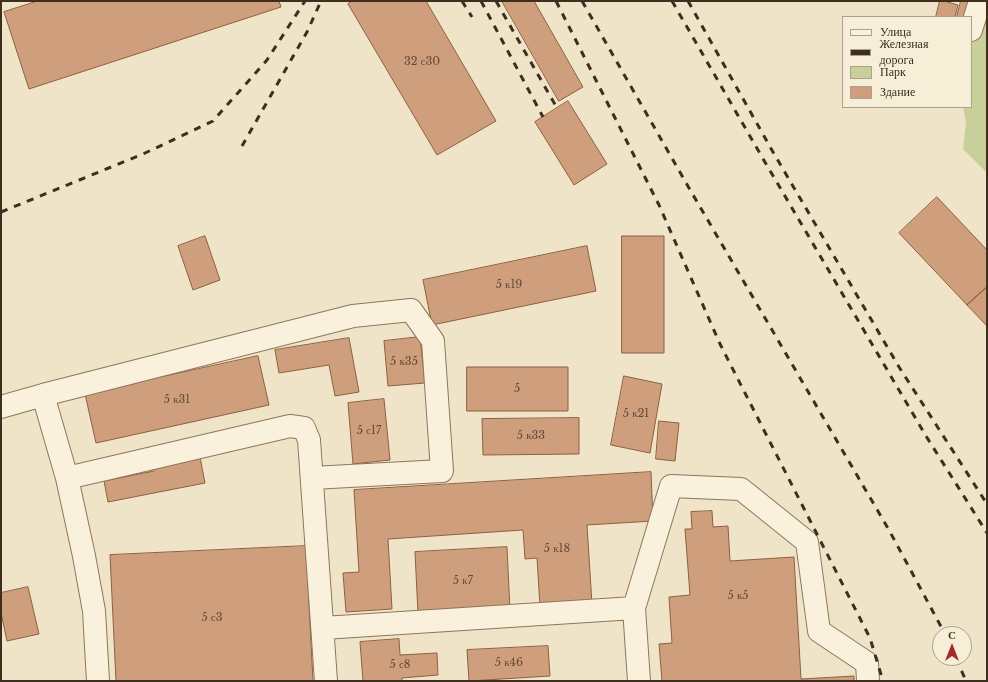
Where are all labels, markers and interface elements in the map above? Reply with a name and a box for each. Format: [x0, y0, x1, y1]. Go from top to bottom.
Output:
legend [842, 16, 972, 108]
text: Улица [880, 24, 911, 39]
text: Железная дорога [879, 36, 928, 67]
house number: 32 с30 [404, 55, 440, 69]
text: Парк [880, 64, 906, 79]
text: Здание [880, 84, 915, 99]
house number: 5 к19 [496, 278, 522, 292]
house number: 5 к35 [390, 355, 418, 369]
house number: 5 [514, 382, 520, 396]
house number: 5 к31 [164, 393, 190, 407]
house number: 5 к21 [623, 407, 649, 421]
house number: 5 с17 [357, 424, 381, 438]
house number: 5 к33 [517, 429, 545, 443]
house number: 5 к18 [544, 542, 570, 556]
house number: 5 к7 [453, 574, 473, 588]
house number: 5 к5 [728, 589, 748, 603]
house number: 5 с3 [201, 611, 223, 625]
north arrow [932, 626, 972, 666]
text: С [948, 628, 956, 642]
house number: 5 к46 [495, 656, 523, 670]
house number: 5 с8 [390, 658, 410, 672]

